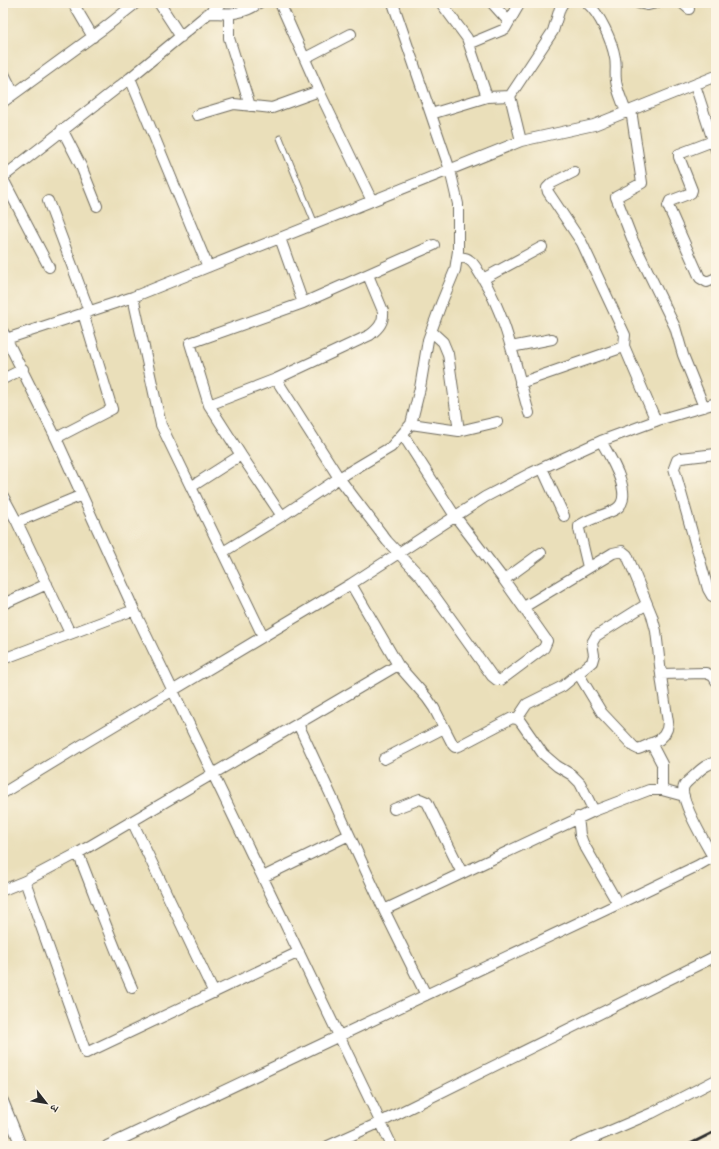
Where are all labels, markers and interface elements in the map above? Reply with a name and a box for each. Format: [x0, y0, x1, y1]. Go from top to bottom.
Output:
north arrow [26, 1083, 66, 1123]
text: उ [46, 1101, 63, 1116]

